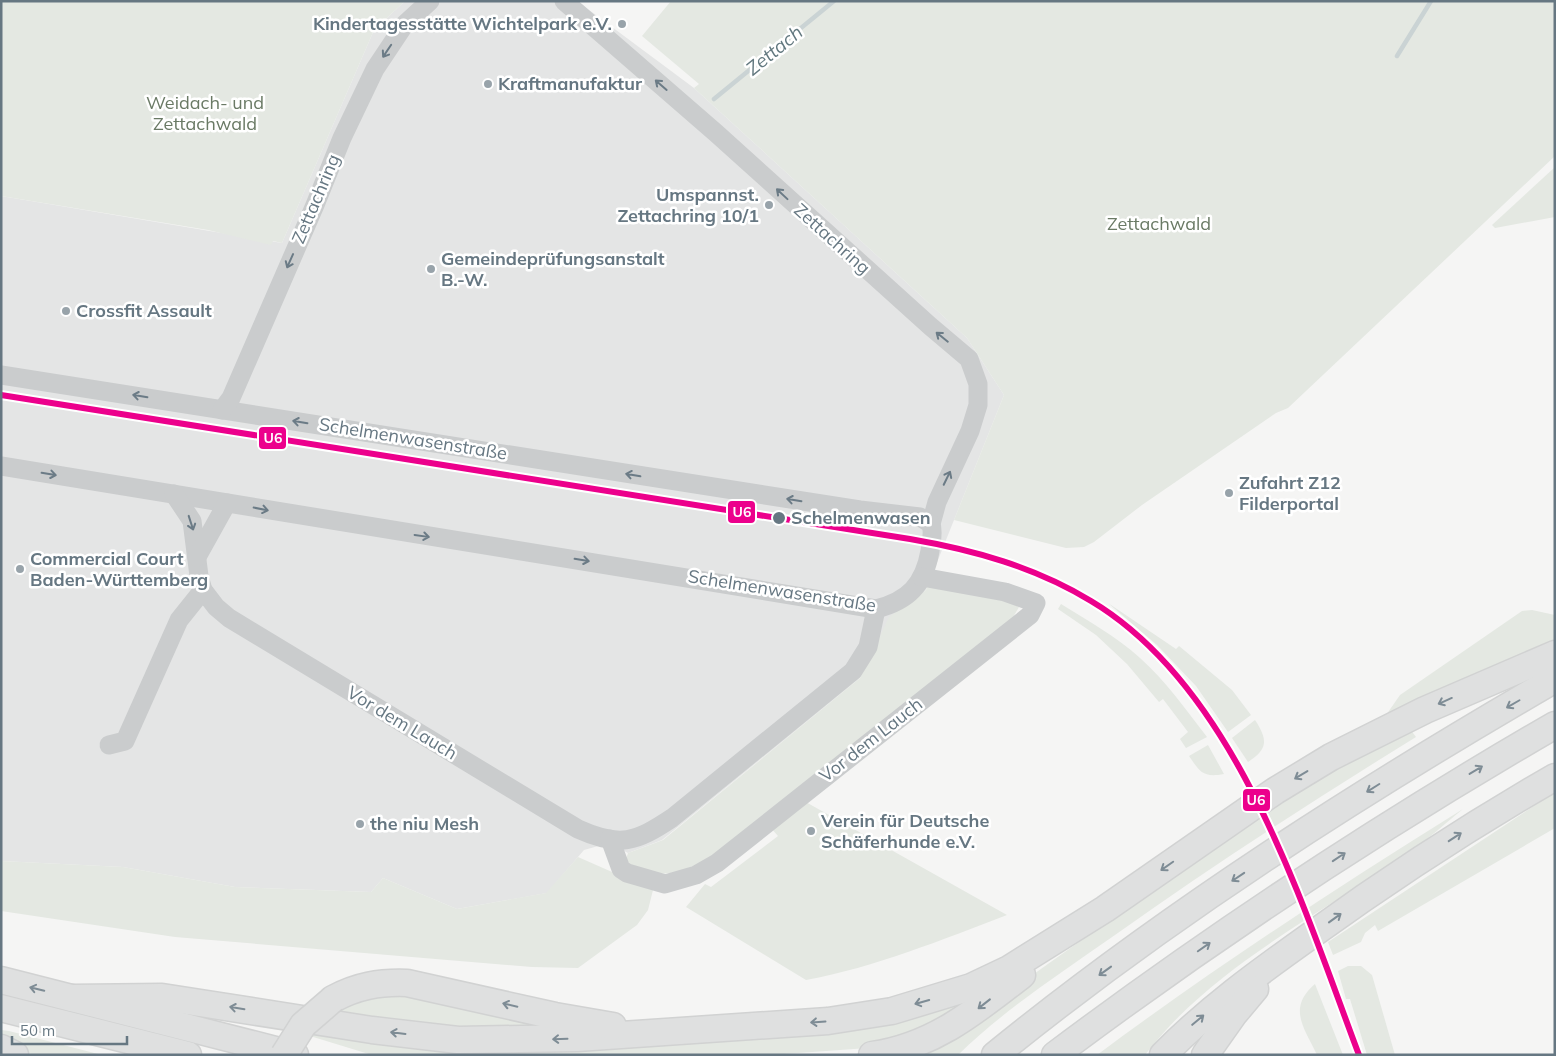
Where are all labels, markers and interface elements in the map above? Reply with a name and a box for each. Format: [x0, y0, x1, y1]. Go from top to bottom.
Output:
place label: Kindertagesstätte Wichtelpark e.V. [313, 12, 612, 35]
marker: Kindertagesstätte Wichtelpark e.V. [616, 18, 628, 30]
water label: Zettach [741, 20, 807, 80]
one-way arrow [382, 43, 392, 57]
place label: Kraftmanufaktur [498, 72, 643, 95]
marker: Kraftmanufaktur [482, 78, 494, 90]
one-way arrow [654, 80, 667, 91]
park label: Weidach- und Zettachwald [146, 91, 264, 135]
street label: Zettachring [286, 151, 345, 247]
place label: Umspannst. Zettachring 10/1 [617, 183, 759, 227]
one-way arrow [775, 188, 788, 200]
street label: Zettachring [789, 198, 875, 279]
marker: Umspannst. Zettachring 10/1 [763, 199, 775, 211]
park label: Zettachwald [1107, 212, 1211, 235]
place label: Gemeindeprüfungsanstalt B.-W. [441, 247, 665, 291]
one-way arrow [284, 253, 294, 268]
marker: Gemeindeprüfungsanstalt B.-W. [425, 263, 437, 275]
place label: Crossfit Assault [76, 299, 212, 322]
marker: Crossfit Assault [60, 305, 72, 317]
one-way arrow [936, 331, 949, 342]
one-way arrow [132, 391, 148, 401]
street label: Schelmenwasenstraße [317, 412, 509, 465]
one-way arrow [292, 417, 308, 427]
line badge: U6 [258, 426, 287, 450]
text: U6 [264, 429, 282, 447]
one-way arrow [41, 469, 57, 479]
one-way arrow [626, 470, 642, 479]
one-way arrow [942, 471, 952, 486]
place label: Zufahrt Z12 Filderportal [1239, 471, 1341, 515]
marker: Zufahrt Z12 Filderportal [1223, 487, 1235, 499]
one-way arrow [786, 495, 802, 505]
line badge: U6 [727, 500, 756, 524]
text: U6 [733, 503, 751, 521]
one-way arrow [253, 505, 269, 514]
place label: Schelmenwasen [791, 506, 931, 529]
marker: Schelmenwasen [771, 510, 787, 526]
one-way arrow [187, 515, 197, 531]
one-way arrow [413, 531, 429, 541]
place label: Commercial Court Baden-Württemberg [30, 547, 208, 591]
one-way arrow [574, 555, 590, 565]
marker: Commercial Court Baden-Württemberg [14, 563, 26, 575]
street label: Schelmenwasenstraße [686, 564, 878, 617]
street label: Vor dem Lauch [343, 681, 462, 765]
street label: Vor dem Lauch [815, 692, 927, 787]
one-way arrow [1438, 696, 1453, 706]
one-way arrow [1506, 699, 1520, 709]
one-way arrow [1469, 765, 1483, 775]
one-way arrow [1295, 771, 1309, 781]
one-way arrow [1367, 783, 1381, 793]
line badge: U6 [1242, 788, 1271, 812]
text: U6 [1247, 791, 1265, 809]
place label: Verein für Deutsche Schäferhunde e.V. [820, 809, 989, 853]
place label: the niu Mesh [370, 812, 479, 835]
marker: the niu Mesh [354, 818, 366, 830]
marker: Verein für Deutsche Schäferhunde e.V. [805, 825, 817, 837]
one-way arrow [1448, 832, 1462, 842]
one-way arrow [1331, 852, 1345, 862]
one-way arrow [1160, 861, 1174, 871]
one-way arrow [1231, 872, 1245, 882]
one-way arrow [1328, 913, 1342, 923]
one-way arrow [1197, 942, 1211, 952]
one-way arrow [1098, 966, 1112, 976]
one-way arrow [29, 984, 45, 993]
one-way arrow [914, 998, 930, 1008]
one-way arrow [978, 999, 991, 1010]
one-way arrow [503, 1000, 519, 1009]
one-way arrow [229, 1003, 245, 1013]
scale bar [12, 1014, 128, 1046]
one-way arrow [1191, 1015, 1204, 1026]
one-way arrow [810, 1017, 826, 1026]
text: 50 m [20, 1021, 55, 1040]
one-way arrow [390, 1028, 406, 1038]
one-way arrow [552, 1034, 568, 1043]

